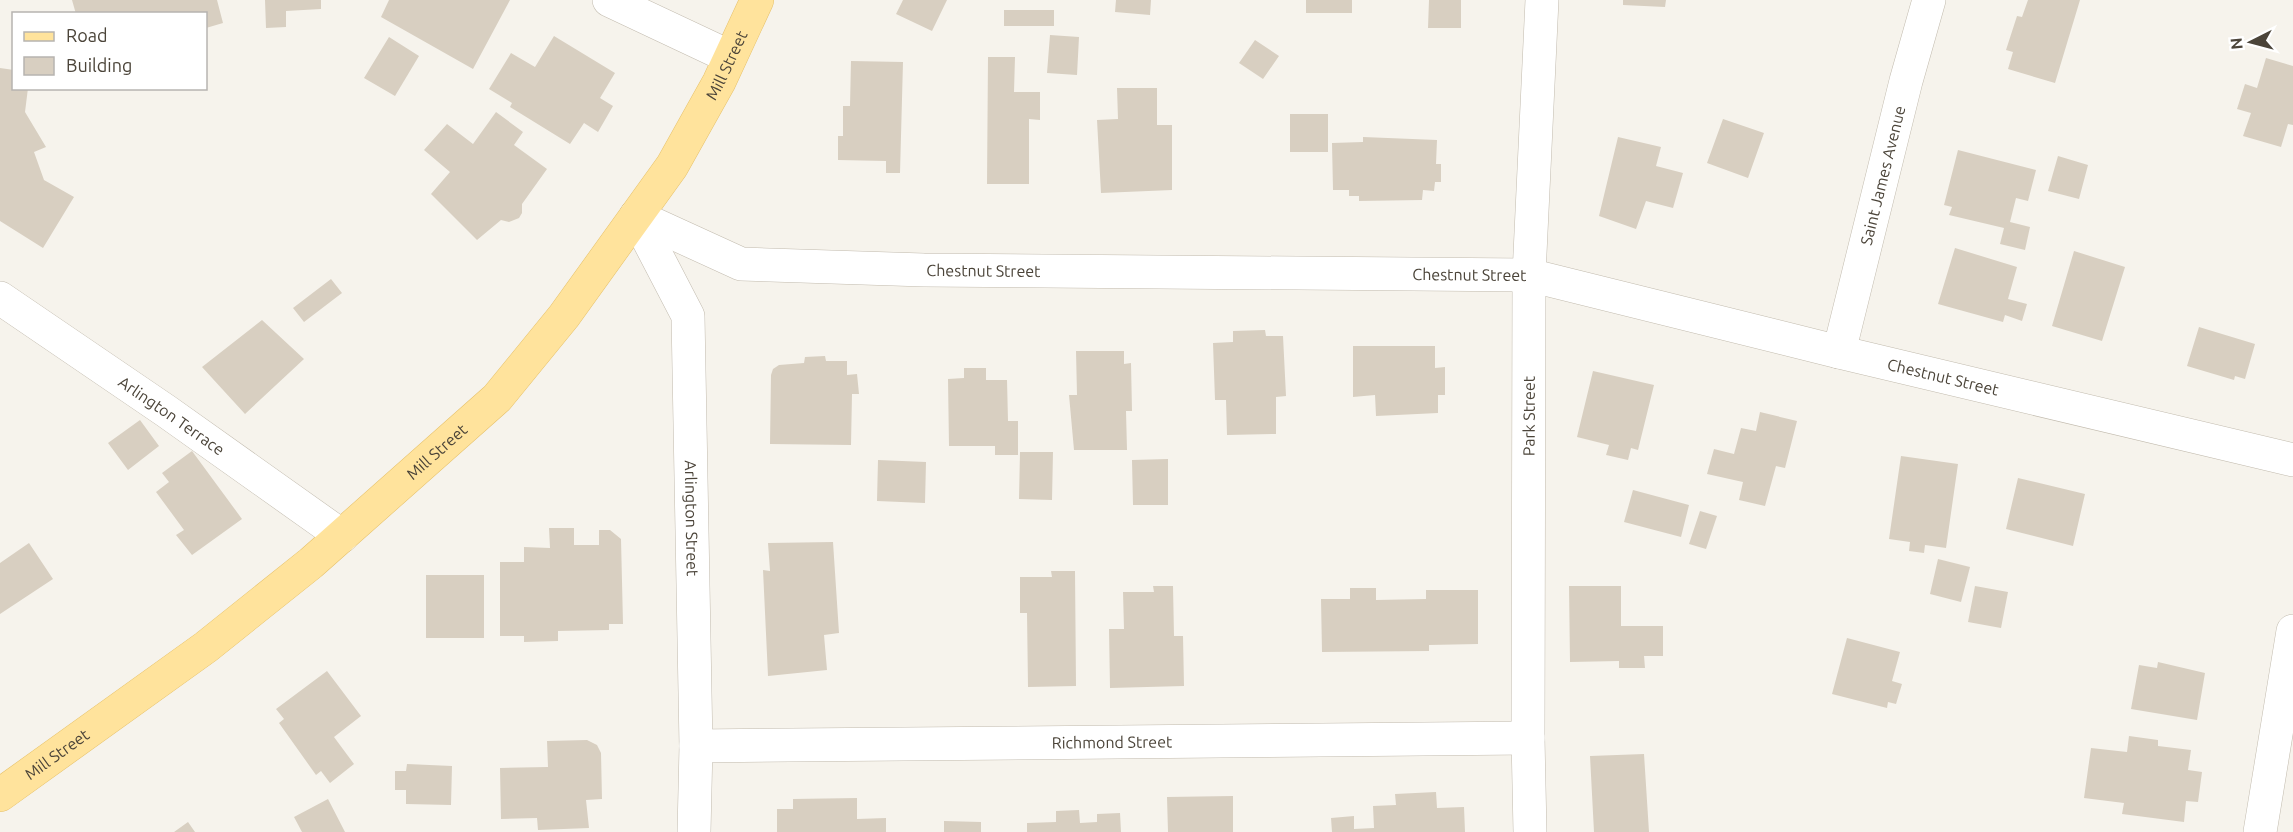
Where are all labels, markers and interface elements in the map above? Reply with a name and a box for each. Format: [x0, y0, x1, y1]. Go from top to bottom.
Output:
legend [12, 12, 207, 90]
north arrow [2221, 12, 2281, 72]
text: Road [66, 25, 108, 45]
street label: Mill Street [702, 27, 751, 103]
text: N [2227, 37, 2246, 50]
text: Building [66, 55, 132, 75]
street label: Saint James Avenue [1857, 104, 1909, 247]
street label: Chestnut Street [926, 261, 1041, 280]
street label: Chestnut Street [1412, 265, 1527, 284]
street label: Chestnut Street [1886, 355, 2001, 399]
street label: Arlington Terrace [115, 372, 228, 459]
street label: Park Street [1520, 375, 1538, 456]
street label: Mill Street [403, 420, 471, 483]
street label: Arlington Street [682, 460, 702, 577]
street label: Mill Street [21, 725, 93, 783]
street label: Richmond Street [1052, 732, 1173, 752]

